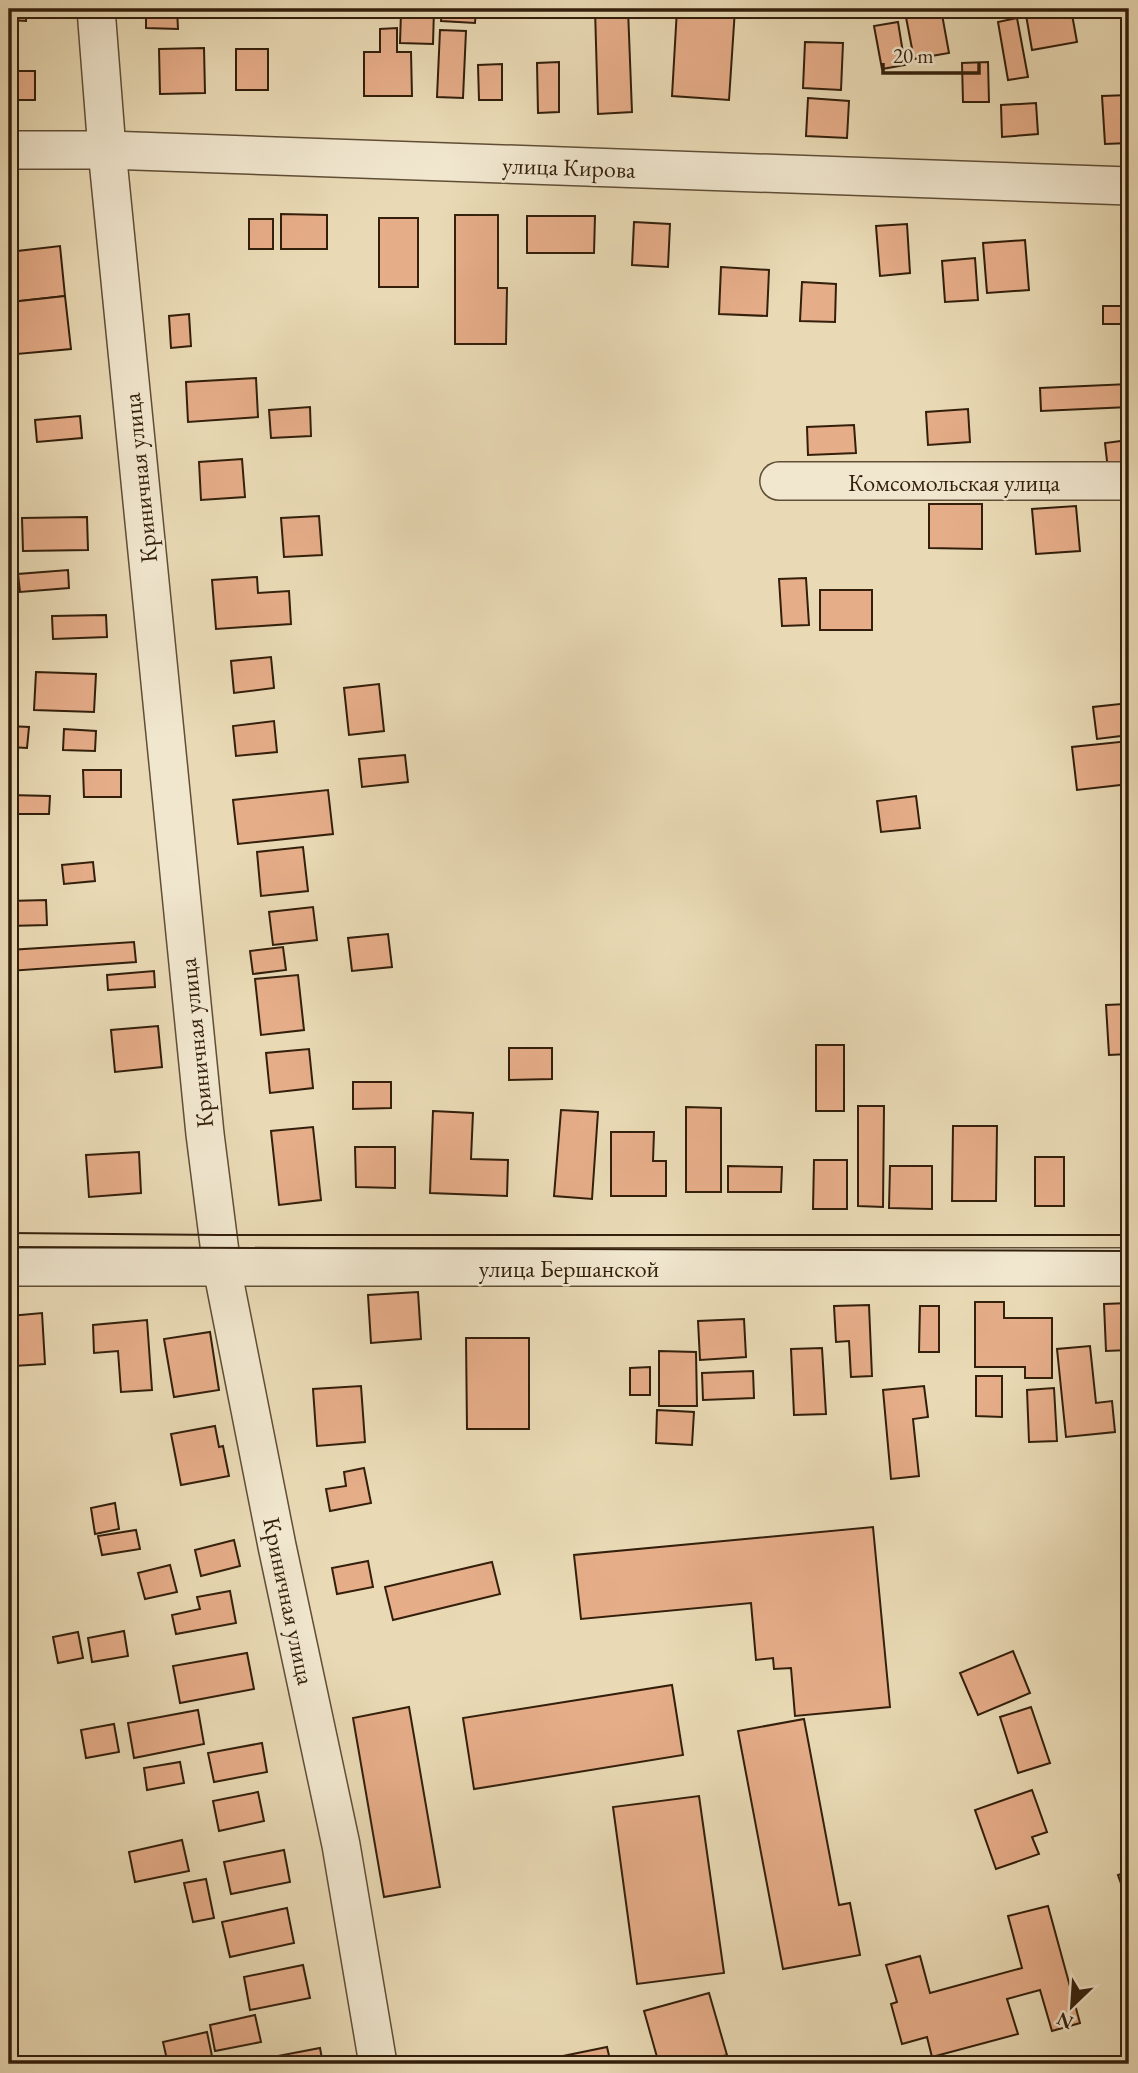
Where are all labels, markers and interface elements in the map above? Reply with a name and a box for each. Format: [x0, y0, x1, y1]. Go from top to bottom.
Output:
scale bar [883, 32, 979, 76]
text: 20 m [893, 42, 934, 69]
street label: улица Кирова [502, 149, 637, 185]
street label: Криничная улица [116, 391, 164, 564]
street label: Комсомольская улица [848, 467, 1060, 498]
street label: Криничная улица [172, 956, 220, 1129]
street label: улица Бершанской [479, 1253, 660, 1284]
street label: Криничная улица [256, 1514, 322, 1688]
north arrow [1036, 1972, 1106, 2042]
text: N [1052, 2006, 1077, 2036]

